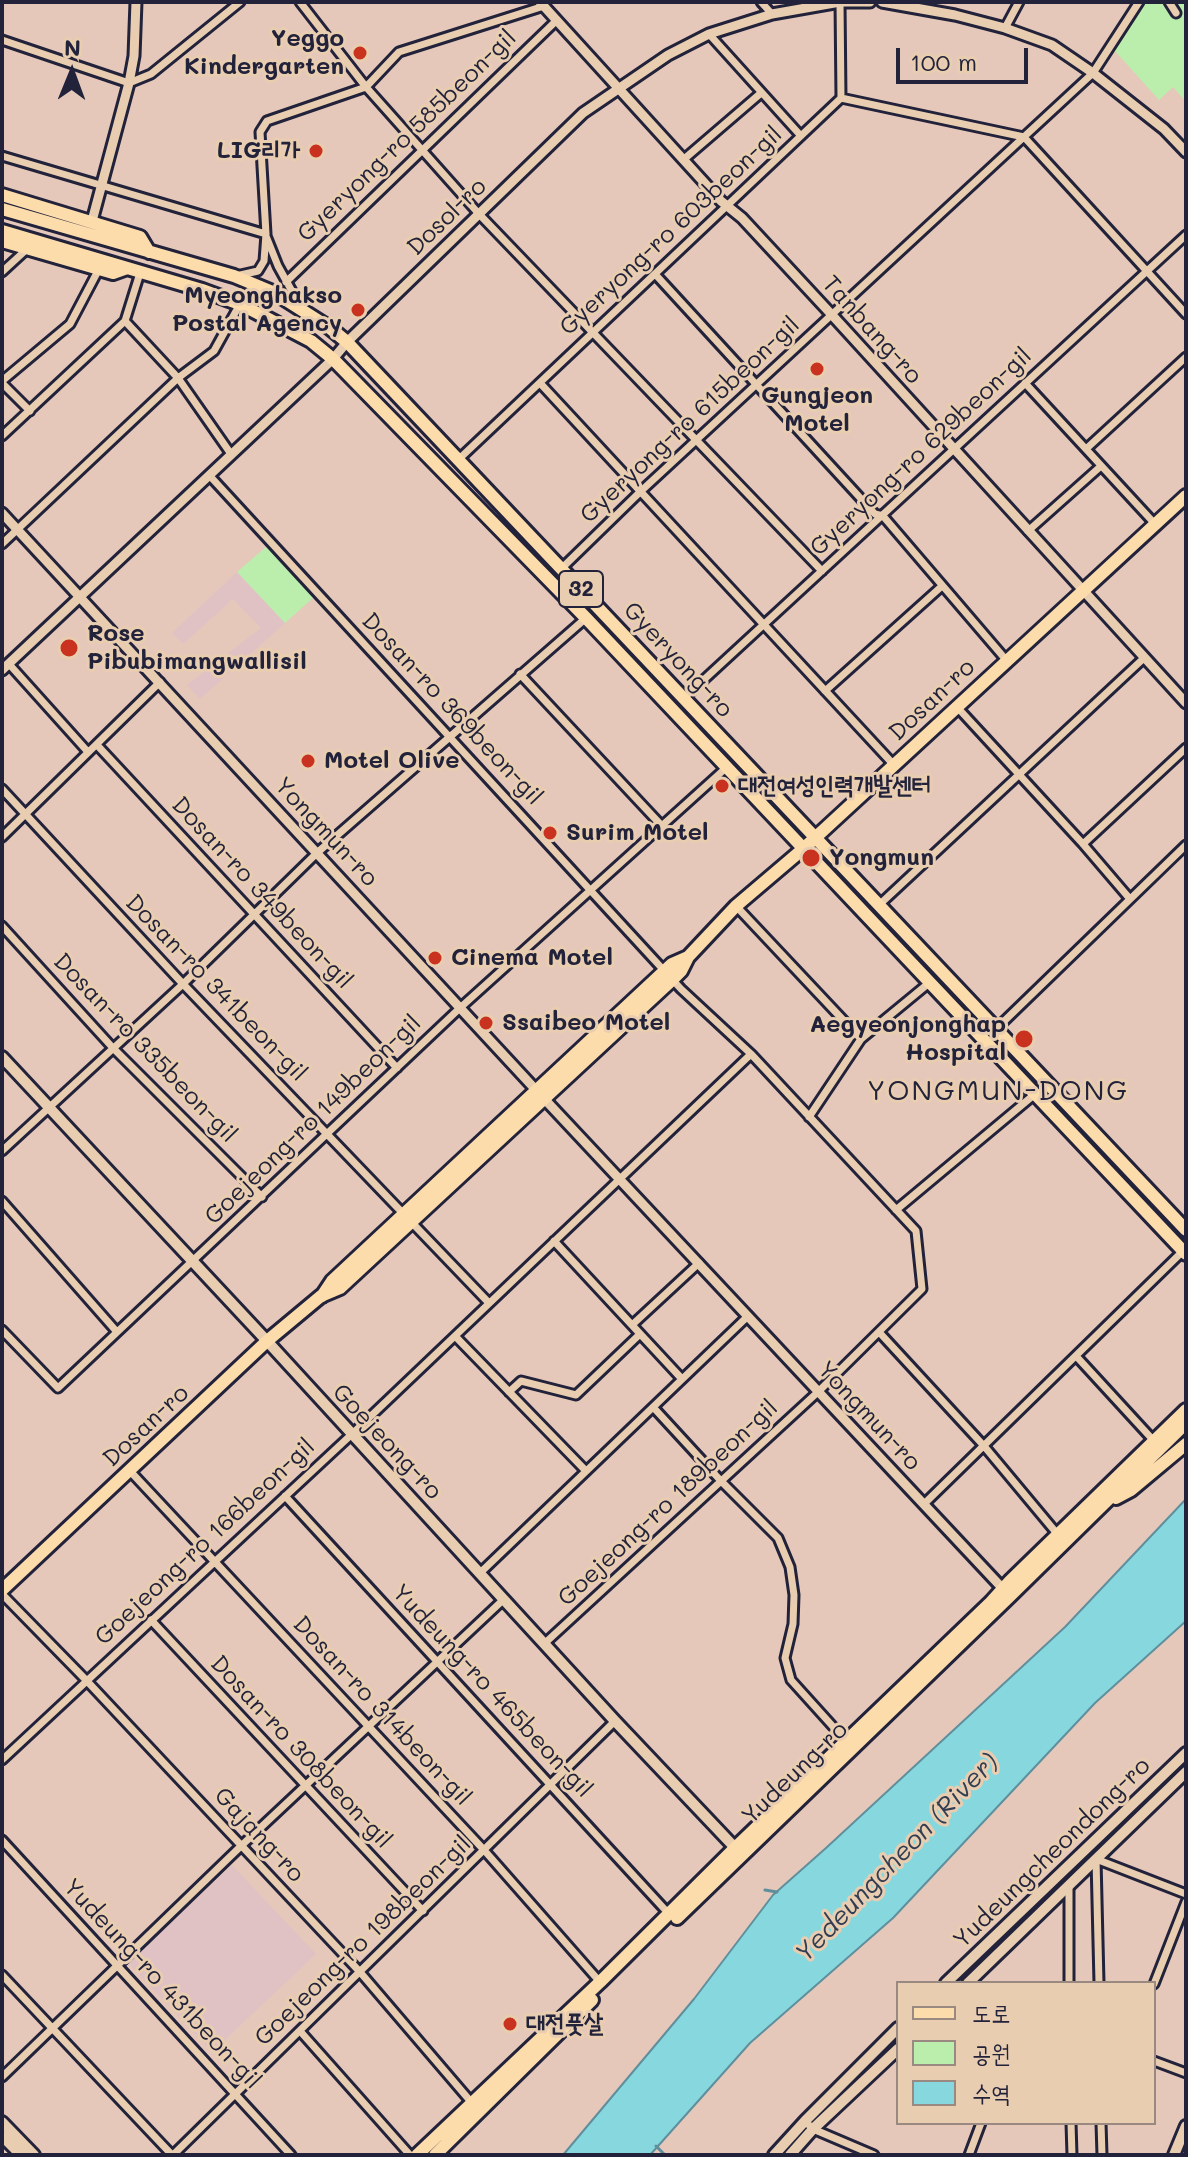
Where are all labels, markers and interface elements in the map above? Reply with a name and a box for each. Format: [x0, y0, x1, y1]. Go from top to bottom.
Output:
street label: Gyeryong-ro 585beon-gil [292, 24, 522, 248]
place label: Yeggo Kindergarten [184, 25, 344, 81]
north arrow [32, 32, 112, 112]
scale bar [900, 32, 1032, 82]
text: N [64, 33, 81, 62]
marker: Yeggo Kindergarten [351, 44, 369, 62]
text: 100 m [910, 46, 977, 77]
street label: Gyeryong-ro 603beon-gil [554, 120, 788, 342]
place label: LIG리가 [217, 137, 300, 165]
marker: LIG리가 [307, 142, 325, 160]
street label: Dosol-ro [401, 172, 493, 262]
street label: Tanbang-ro [816, 270, 928, 390]
place label: Myeonghakso Postal Agency [172, 282, 342, 338]
marker: Myeonghakso Postal Agency [349, 301, 367, 319]
street label: Gyeryong-ro 615beon-gil [574, 311, 806, 529]
street label: Gyeryong-ro 629beon-gil [804, 342, 1038, 562]
marker: Gungjeon Motel [808, 360, 826, 378]
place label: Gungjeon Motel [761, 382, 873, 438]
road number: 32 [559, 571, 603, 607]
street label: Gyeryong-ro [617, 596, 739, 724]
street label: Dosan-ro 369beon-gil [355, 607, 549, 811]
place label: Rose Pibubimangwallisil [87, 620, 307, 676]
marker: Rose Pibubimangwallisil [58, 637, 80, 659]
street label: Dosan-ro [883, 653, 981, 747]
place label: Motel Olive [324, 747, 459, 775]
marker: Motel Olive [299, 752, 317, 770]
street label: Yongmun-ro [268, 771, 384, 893]
place label: 대전여성인력개발센터 [738, 772, 931, 800]
marker: 대전여성인력개발센터 [713, 777, 731, 795]
street label: Dosan-ro 349beon-gil [165, 791, 359, 995]
place label: Surim Motel [566, 819, 709, 847]
marker: Surim Motel [541, 824, 559, 842]
place label: Yongmun [829, 844, 934, 872]
marker: Yongmun [800, 847, 822, 869]
street label: Dosan-ro 341beon-gil [119, 889, 313, 1087]
place label: Cinema Motel [451, 944, 613, 972]
street label: Dosan-ro 335beon-gil [47, 947, 243, 1149]
marker: Cinema Motel [426, 949, 444, 967]
street label: Goejeong-ro 149beon-gil [199, 1009, 427, 1231]
place label: Ssaibeo Motel [502, 1009, 670, 1037]
place label: Aegyeonjonghap Hospital [810, 1011, 1006, 1067]
marker: Ssaibeo Motel [477, 1014, 495, 1032]
marker: Aegyeonjonghap Hospital [1013, 1028, 1035, 1050]
district label: YONGMUN-DONG [867, 1074, 1129, 1108]
street label: Yongmun-ro [811, 1355, 927, 1477]
street label: Goejeong-ro [326, 1378, 448, 1506]
street label: Dosan-ro [97, 1379, 195, 1473]
street label: Goejeong-ro 189beon-gil [552, 1394, 784, 1612]
street label: Goejeong-ro 166beon-gil [89, 1433, 321, 1651]
street label: Yudeung-ro 465beon-gil [386, 1578, 598, 1804]
street label: Dosan-ro 314beon-gil [287, 1610, 477, 1812]
street label: Dosan-ro 308beon-gil [204, 1650, 398, 1854]
street label: Yudeung-ro [736, 1716, 854, 1830]
water label: Yedeungcheon (River) [789, 1747, 1005, 1969]
street label: Yudeungcheondong-ro [948, 1752, 1156, 1954]
street label: Gajang-ro [208, 1782, 310, 1888]
street label: Goejeong-ro 198beon-gil [249, 1830, 477, 2052]
street label: Yudeung-ro 431beon-gil [57, 1873, 267, 2095]
legend [896, 1981, 1156, 2125]
text: 도로 [972, 1997, 1011, 2028]
place label: 대전풋살 [526, 2010, 603, 2038]
marker: 대전풋살 [501, 2015, 519, 2033]
text: 공원 [972, 2037, 1011, 2068]
text: 수역 [972, 2077, 1011, 2108]

